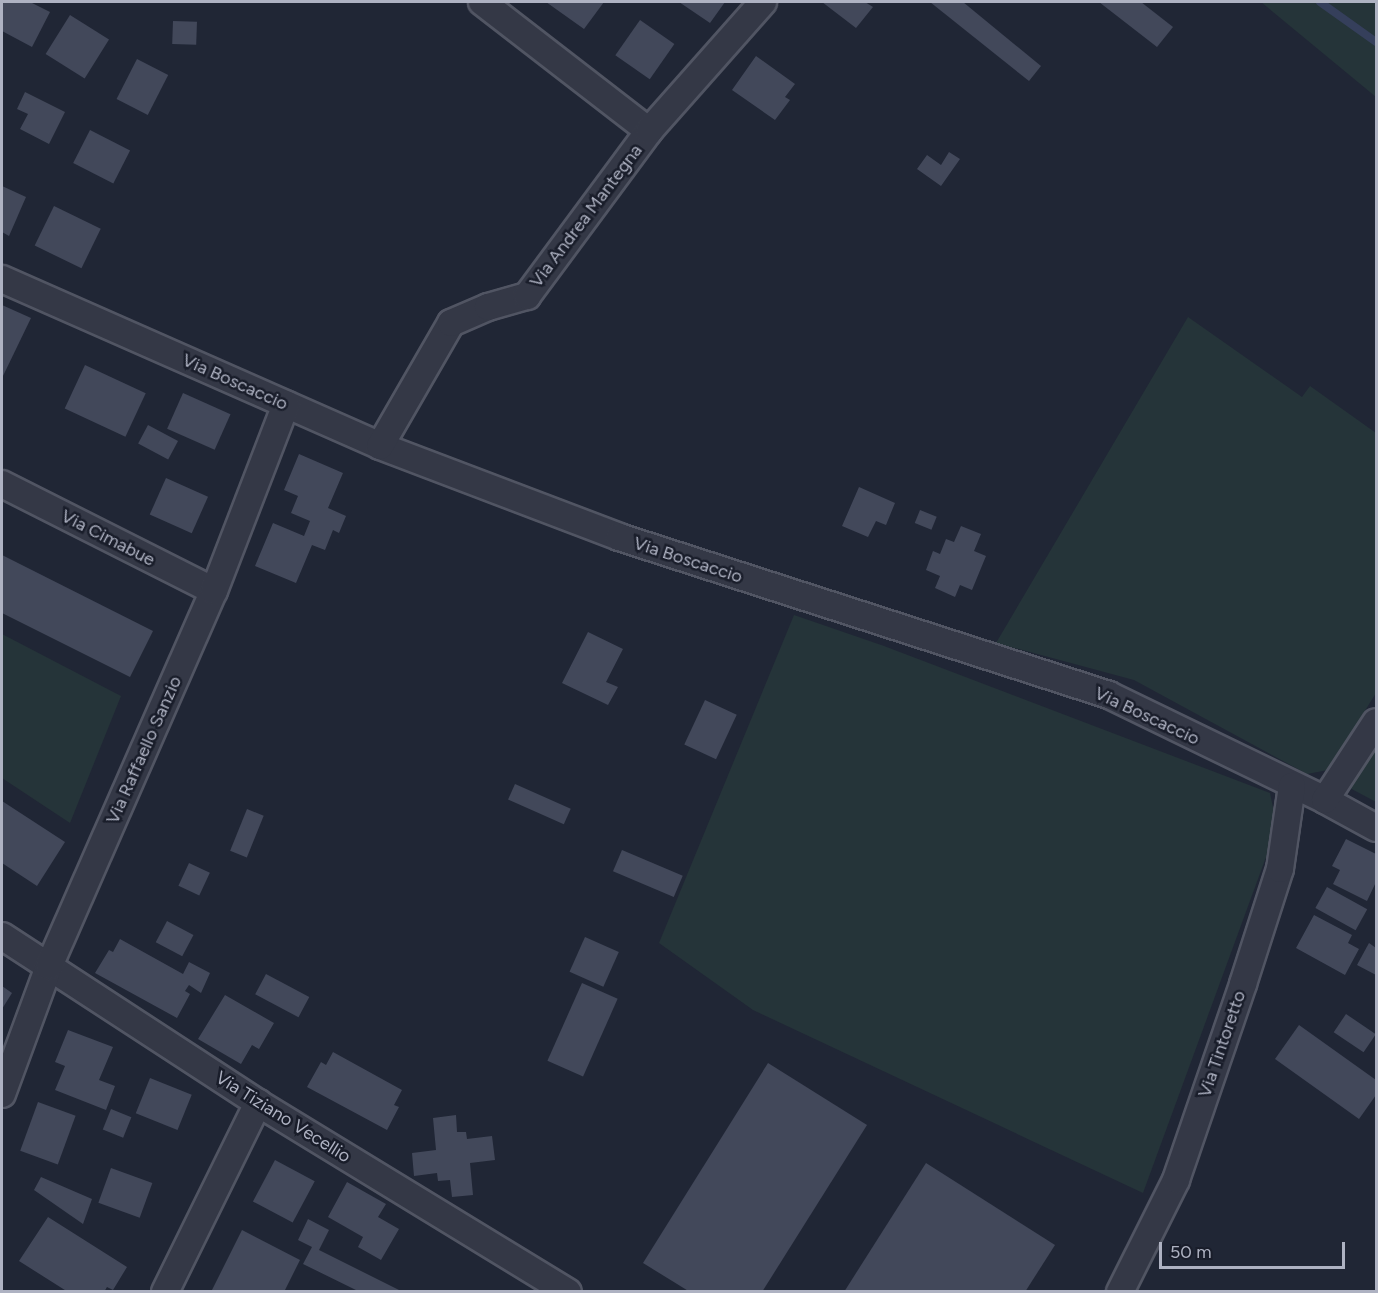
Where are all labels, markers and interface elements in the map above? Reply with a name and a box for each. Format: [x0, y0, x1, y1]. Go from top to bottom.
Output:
street label: Via Andrea Mantegna [525, 140, 647, 292]
street label: Via Boscaccio [179, 349, 291, 415]
street label: Via Cimabue [58, 505, 158, 571]
street label: Via Boscaccio [631, 532, 745, 588]
street label: Via Raffaello Sanzio [102, 673, 186, 827]
street label: Via Boscaccio [1091, 682, 1203, 750]
street label: Via Tintoretto [1194, 988, 1250, 1100]
street label: Via Tiziano Vecellio [211, 1067, 355, 1167]
scale bar [1162, 1230, 1348, 1268]
text: 50 m [1170, 1241, 1212, 1263]

